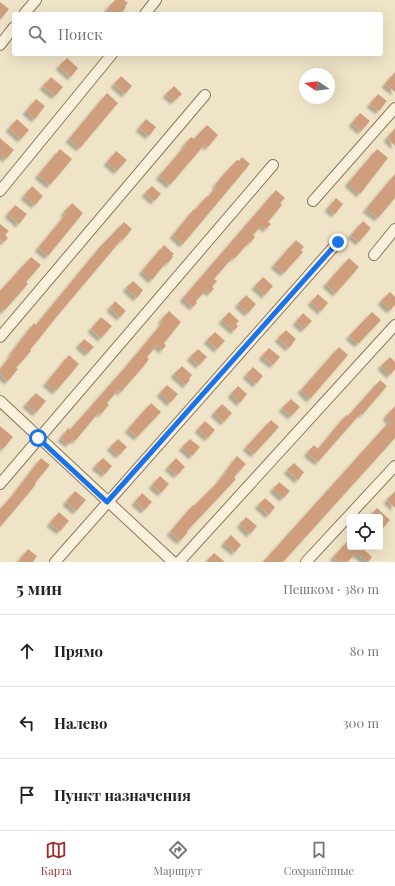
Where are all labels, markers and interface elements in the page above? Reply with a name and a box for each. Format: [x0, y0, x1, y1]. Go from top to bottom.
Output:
search box [12, 12, 383, 56]
icon: search [26, 23, 48, 45]
text: Поиск [58, 24, 103, 44]
north arrow [299, 68, 335, 104]
route end [329, 233, 347, 251]
route start [29, 429, 47, 447]
map controls [347, 514, 383, 550]
button: locate [347, 514, 383, 550]
text: 5 мин [16, 577, 62, 599]
text: Пешком · 380 m [283, 580, 379, 597]
icon: ahead [16, 640, 38, 662]
text: Прямо [54, 641, 103, 661]
text: 80 m [350, 642, 379, 659]
icon: left [16, 712, 38, 734]
text: Налево [54, 713, 107, 733]
text: 300 m [343, 714, 379, 731]
icon: arrive [16, 784, 38, 806]
text: Пункт назначения [54, 785, 191, 805]
tab: Карта [41, 839, 72, 878]
tab: Маршрут [154, 839, 202, 878]
tab: Сохранённые [284, 839, 354, 878]

